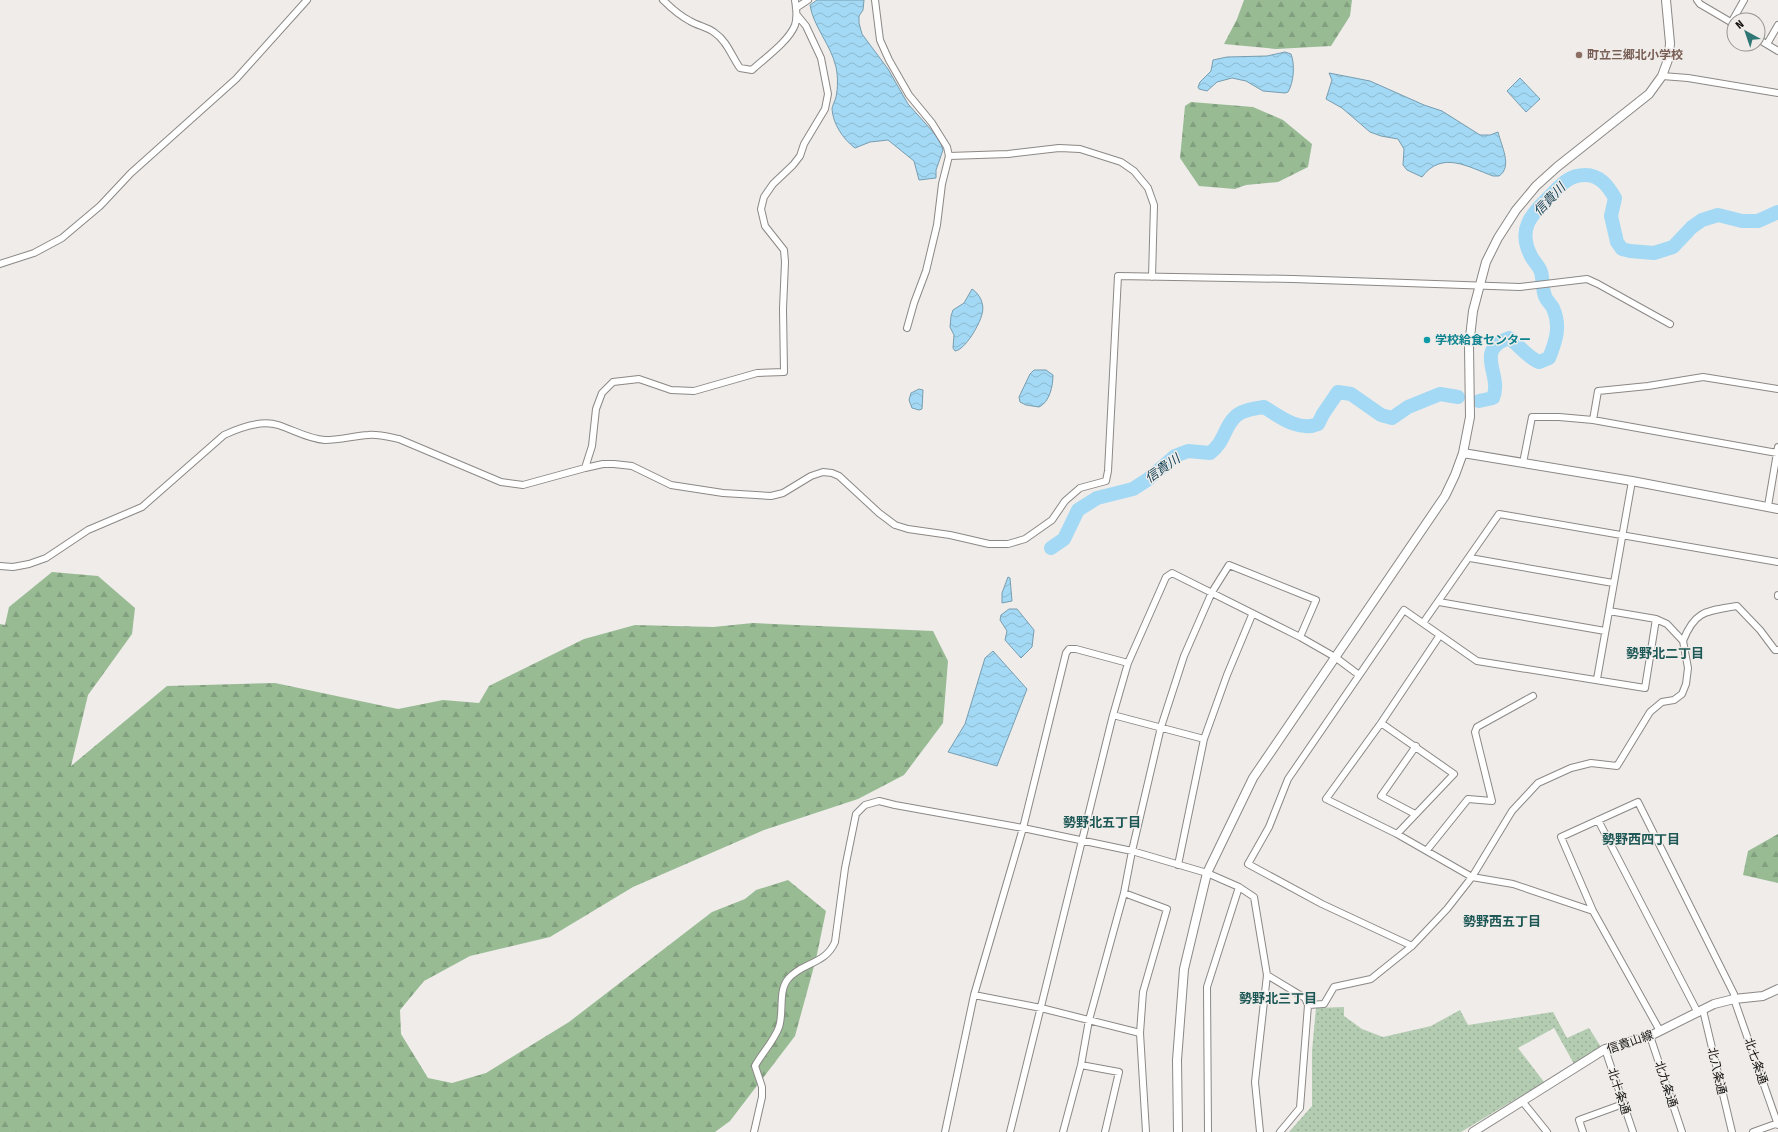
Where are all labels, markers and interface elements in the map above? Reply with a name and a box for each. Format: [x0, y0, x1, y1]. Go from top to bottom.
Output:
north arrow [1726, 12, 1766, 52]
text: N [1733, 18, 1747, 32]
place label: 町立三郷北小学校 [1587, 48, 1683, 62]
marker: 町立三郷北小学校 [1574, 50, 1584, 60]
water label: 信貴川 [1530, 179, 1570, 219]
place label: 学校給食センター [1435, 333, 1531, 347]
marker: 学校給食センター [1422, 335, 1432, 345]
water label: 信貴川 [1142, 450, 1184, 486]
district label: 勢野北二丁目 [1626, 646, 1704, 661]
district label: 勢野北五丁目 [1063, 815, 1141, 830]
district label: 勢野西四丁目 [1602, 832, 1680, 847]
district label: 勢野西五丁目 [1463, 914, 1541, 929]
district label: 勢野北三丁目 [1239, 991, 1317, 1006]
street label: 信貴山線 [1605, 1028, 1655, 1056]
street label: 北七条通 [1742, 1036, 1770, 1086]
street label: 北八条通 [1705, 1046, 1729, 1096]
street label: 北九条通 [1652, 1059, 1680, 1109]
street label: 北十条通 [1605, 1066, 1633, 1116]

